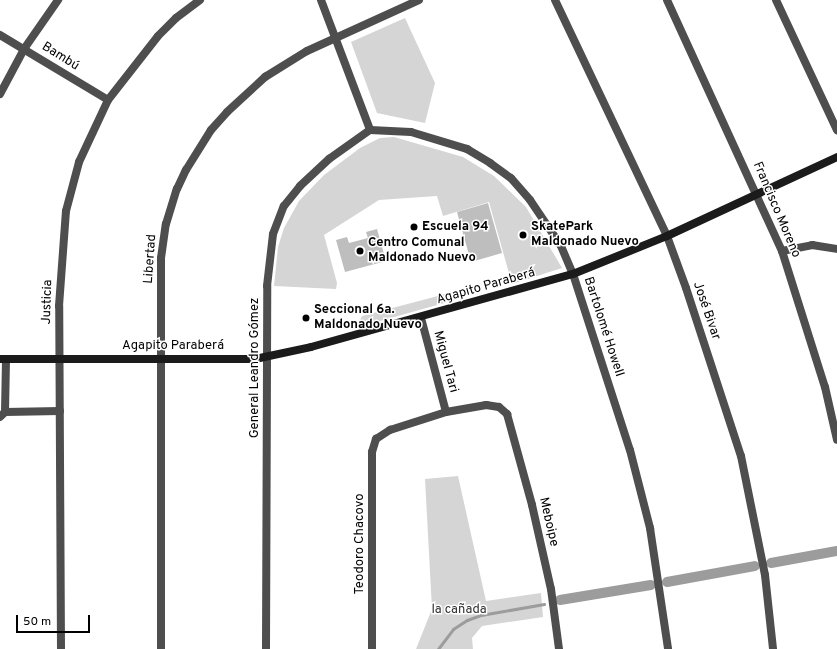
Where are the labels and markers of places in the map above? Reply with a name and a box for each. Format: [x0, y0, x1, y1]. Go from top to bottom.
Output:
place label: Escuela 94 [422, 219, 489, 235]
place label: SkatePark Maldonado Nuevo [531, 220, 639, 251]
marker: Escuela 94 [409, 222, 419, 232]
marker: SkatePark Maldonado Nuevo [518, 230, 528, 240]
place label: Centro Comunal Maldonado Nuevo [368, 236, 476, 267]
marker: Centro Comunal Maldonado Nuevo [355, 246, 365, 256]
place label: Seccional 6a. Maldonado Nuevo [314, 303, 422, 334]
marker: Seccional 6a. Maldonado Nuevo [301, 313, 311, 323]

